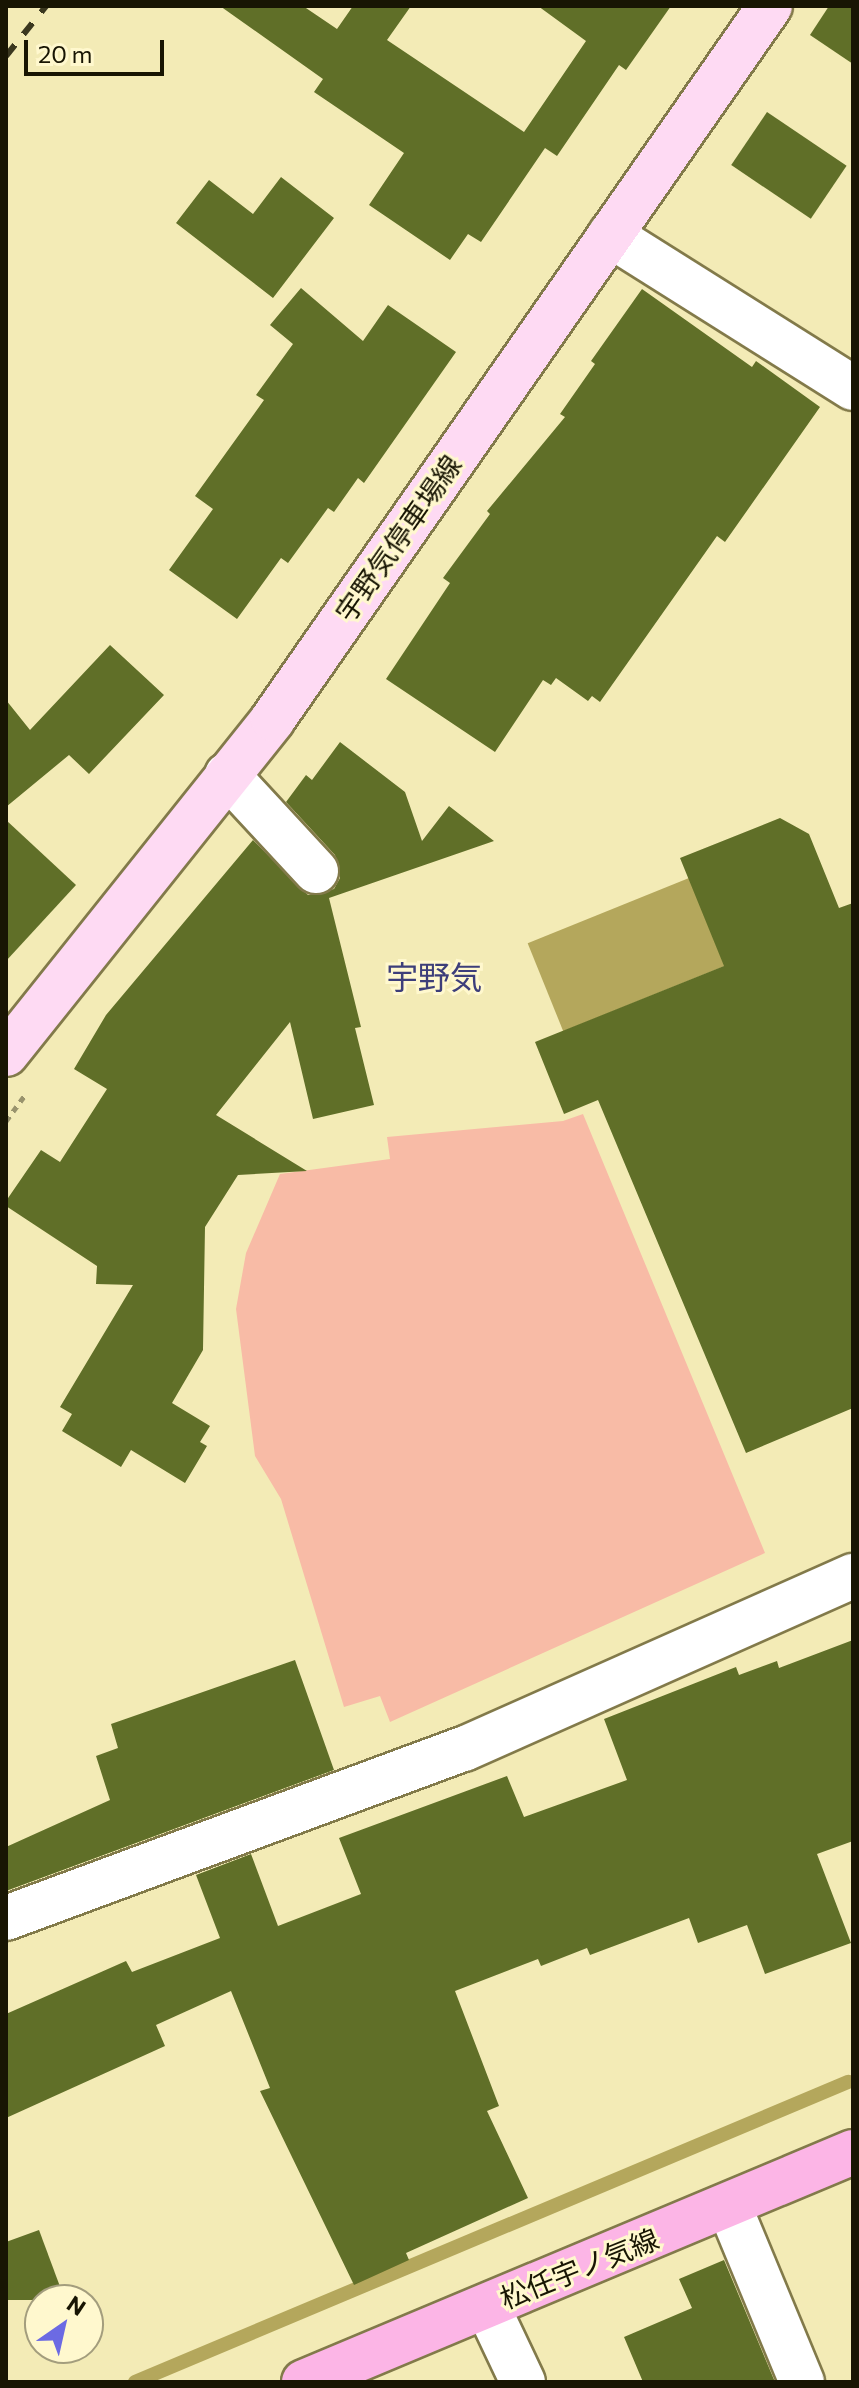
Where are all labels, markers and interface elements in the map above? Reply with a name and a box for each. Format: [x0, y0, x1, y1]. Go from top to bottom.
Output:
scale bar [28, 24, 168, 74]
text: 20 m [38, 39, 92, 68]
street label: 宇野気停車場線 [328, 448, 468, 628]
district label: 宇野気 [386, 957, 482, 995]
street label: 松任宇ノ気線 [495, 2221, 663, 2315]
north arrow [24, 2284, 104, 2364]
text: N [62, 2290, 91, 2321]

